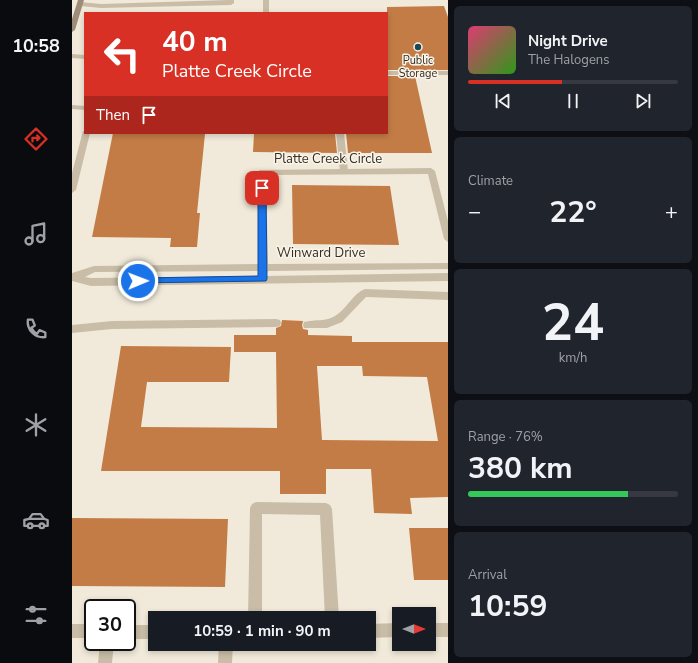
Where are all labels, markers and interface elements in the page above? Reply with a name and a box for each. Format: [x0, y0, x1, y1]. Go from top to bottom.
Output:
text: 40 m [162, 23, 228, 61]
icon: left [96, 28, 148, 80]
text: Night Drive [528, 31, 608, 51]
text: 10:58 [12, 34, 60, 58]
marker: Public Storage [413, 42, 423, 52]
text: The Halogens [528, 51, 609, 69]
place label: Public Storage [399, 53, 437, 81]
text: Platte Creek Circle [162, 59, 312, 83]
icon: previous [492, 90, 514, 112]
icon: pause [562, 90, 584, 112]
icon: next [632, 90, 654, 112]
icon: arrive [138, 104, 160, 126]
text: Then [96, 105, 130, 125]
icon: directions [22, 125, 50, 153]
street label: Platte Creek Circle [274, 150, 382, 168]
pin [245, 171, 279, 205]
text: Climate [468, 172, 513, 190]
icon: arrive [251, 177, 273, 199]
text: 22° [549, 192, 597, 233]
text: − [468, 197, 481, 227]
text: + [665, 197, 678, 227]
icon: music [22, 220, 50, 248]
street label: Winward Drive [277, 244, 365, 262]
position arrow [117, 260, 159, 302]
text: 24 [542, 287, 604, 358]
icon: phone [22, 315, 50, 343]
text: km/h [559, 349, 587, 367]
icon: climate [22, 411, 50, 439]
text: Range · 76% [468, 428, 543, 446]
text: 380 km [468, 448, 573, 489]
icon: car [22, 506, 50, 534]
text: Arrival [468, 566, 507, 584]
text: 10:59 [468, 586, 547, 627]
speed limit sign: 30 [84, 599, 136, 651]
icon: filters [22, 601, 50, 629]
north arrow [392, 607, 436, 651]
map controls [392, 607, 436, 651]
text: 10:59 · 1 min · 90 m [193, 621, 331, 641]

